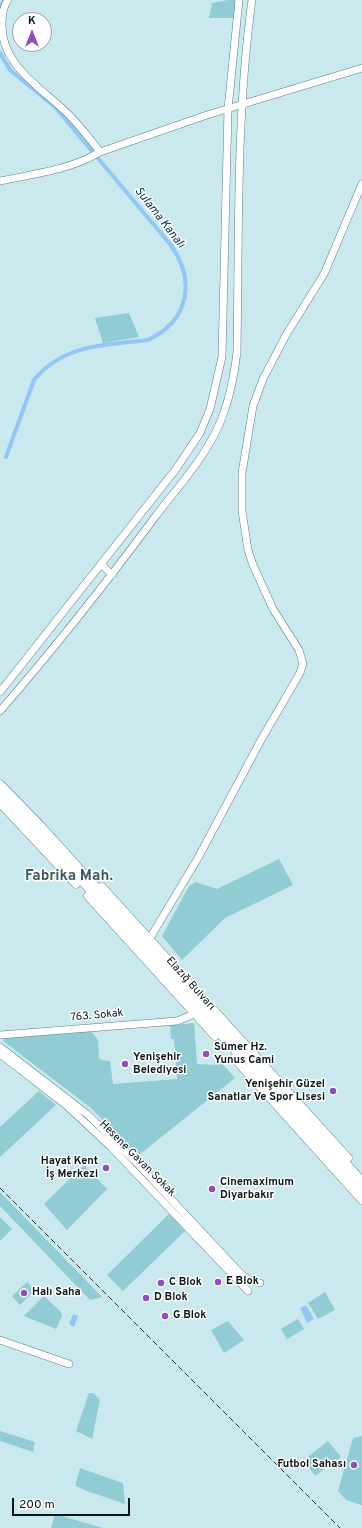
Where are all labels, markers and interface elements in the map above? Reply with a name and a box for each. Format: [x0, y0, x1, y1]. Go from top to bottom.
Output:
north arrow [12, 12, 52, 52]
text: K [28, 14, 36, 28]
water label: Sulama Kanalı [131, 185, 187, 251]
district label: Fabrika Mah. [25, 868, 113, 886]
street label: Elazığ Bulvarı [163, 955, 217, 1013]
street label: 763. Sokak [70, 1007, 124, 1025]
place label: Sümer Hz. Yunus Cami [214, 1041, 274, 1067]
marker: Sümer Hz. Yunus Cami [201, 1049, 211, 1059]
place label: Yenişehir Belediyesi [133, 1051, 186, 1077]
marker: Yenişehir Belediyesi [120, 1059, 130, 1069]
place label: Yenişehir Güzel Sanatlar Ve Spor Lisesi [208, 1078, 325, 1104]
marker: Yenişehir Güzel Sanatlar Ve Spor Lisesi [328, 1086, 338, 1096]
street label: Hesene Gavan Sokak [96, 1118, 178, 1200]
place label: Hayat Kent İş Merkezi [41, 1155, 98, 1181]
marker: Hayat Kent İş Merkezi [101, 1163, 111, 1173]
place label: Cinemaximum Diyarbakır [220, 1176, 294, 1202]
marker: Cinemaximum Diyarbakır [207, 1184, 217, 1194]
place label: E Blok [226, 1275, 259, 1289]
place label: C Blok [169, 1276, 202, 1290]
marker: E Blok [213, 1277, 223, 1287]
marker: C Blok [156, 1278, 166, 1288]
place label: Halı Saha [32, 1286, 81, 1300]
marker: Halı Saha [19, 1288, 29, 1298]
place label: D Blok [154, 1291, 188, 1305]
marker: D Blok [141, 1293, 151, 1303]
place label: G Blok [173, 1309, 206, 1323]
marker: G Blok [160, 1311, 170, 1321]
place label: Futbol Sahası [277, 1458, 346, 1472]
marker: Futbol Sahası [349, 1460, 359, 1470]
scale bar [14, 1490, 132, 1516]
text: 200 m [19, 1497, 55, 1513]

